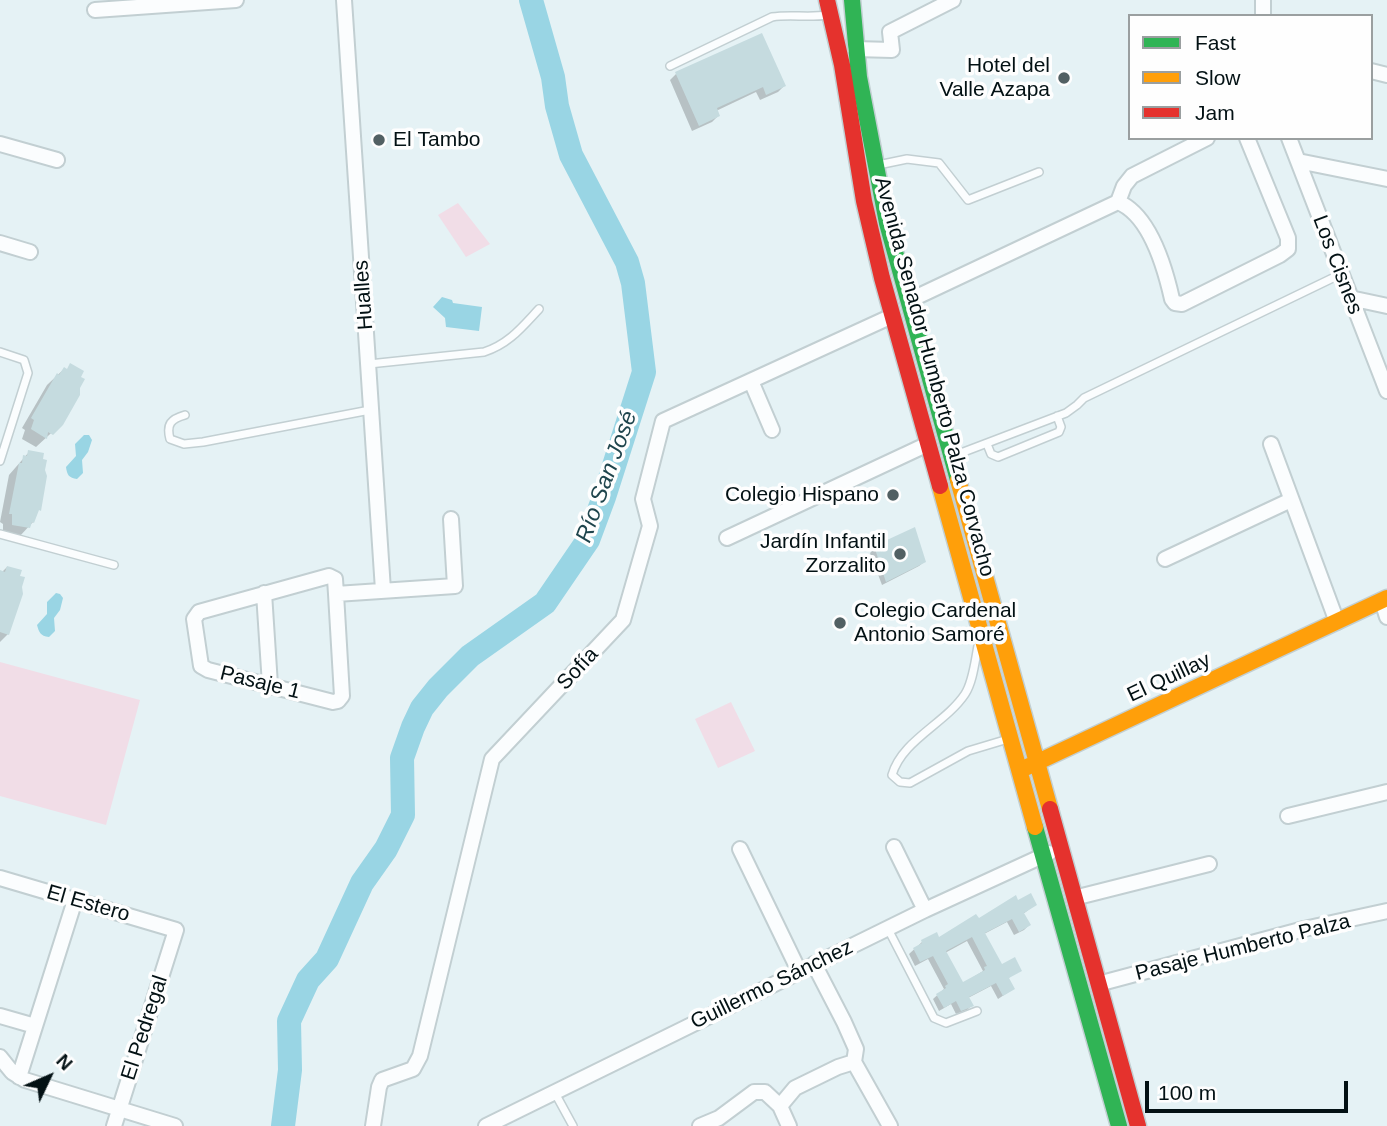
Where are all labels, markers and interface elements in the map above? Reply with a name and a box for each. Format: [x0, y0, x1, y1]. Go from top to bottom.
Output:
legend [1128, 14, 1373, 140]
text: Fast [1195, 31, 1236, 54]
place label: Hotel del Valle Azapa [939, 53, 1050, 103]
text: Slow [1195, 66, 1241, 89]
marker: Hotel del Valle Azapa [1056, 70, 1072, 86]
text: Jam [1195, 101, 1235, 124]
place label: El Tambo [393, 127, 481, 153]
marker: El Tambo [371, 132, 387, 148]
street label: Avenida Senador Humberto Palza Corvacho [868, 174, 1000, 580]
street label: Los Cisnes [1307, 212, 1367, 318]
street label: Hualles [349, 259, 379, 331]
water label: Río San José [570, 407, 644, 547]
place label: Colegio Hispano [725, 482, 879, 508]
marker: Colegio Hispano [885, 487, 901, 503]
place label: Jardín Infantil Zorzalito [760, 529, 886, 579]
marker: Jardín Infantil Zorzalito [892, 546, 908, 562]
place label: Colegio Cardenal Antonio Samoré [854, 598, 1016, 648]
marker: Colegio Cardenal Antonio Samoré [832, 615, 848, 631]
street label: Sofía [552, 642, 604, 696]
street label: El Quillay [1123, 648, 1215, 708]
street label: Pasaje 1 [217, 661, 303, 705]
street label: El Estero [44, 880, 132, 928]
street label: Pasaje Humberto Palza [1133, 909, 1353, 987]
street label: Guillermo Sánchez [687, 935, 857, 1035]
street label: El Pedregal [116, 972, 174, 1084]
north arrow [14, 1042, 84, 1112]
text: N [52, 1050, 77, 1074]
scale bar [1149, 1066, 1352, 1110]
text: 100 m [1158, 1081, 1216, 1104]

